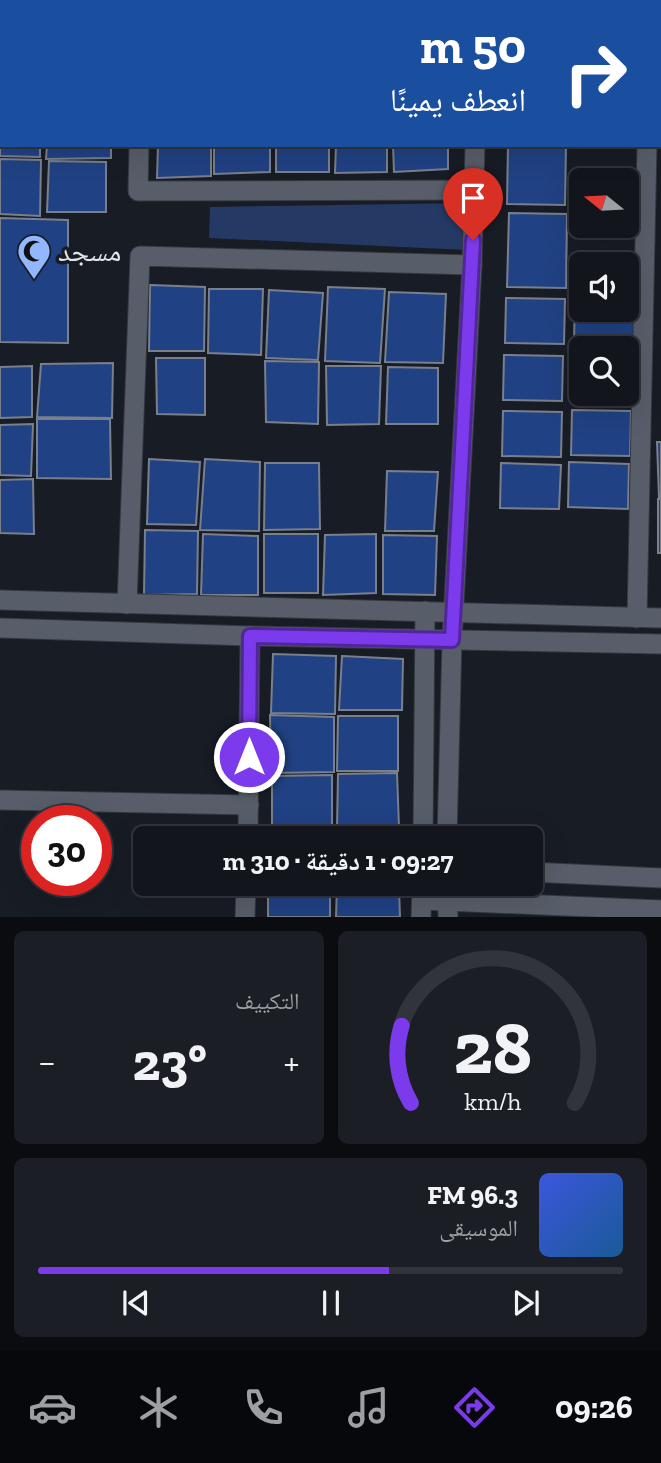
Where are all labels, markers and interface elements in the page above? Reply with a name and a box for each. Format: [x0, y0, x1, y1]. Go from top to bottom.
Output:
text: 50 m [420, 17, 526, 76]
icon: right [550, 28, 641, 119]
text: انعطف يمينًا [390, 81, 526, 119]
pin [443, 168, 503, 240]
north arrow [569, 168, 639, 238]
map controls [569, 168, 639, 406]
icon: arrive [454, 179, 492, 217]
mosque icon: مسجد [15, 232, 53, 281]
place label: مسجد [58, 235, 121, 268]
button: sound [569, 252, 639, 322]
button: search [569, 336, 639, 406]
position arrow [212, 720, 286, 794]
speed limit sign: 30 [21, 805, 112, 896]
text: 09:27 · 1 دقيقة · 310 m [223, 845, 453, 877]
text: التكييف [235, 987, 300, 1015]
text: 28 [453, 1005, 531, 1093]
text: 23° [132, 1031, 207, 1093]
text: − [38, 1039, 56, 1085]
text: + [283, 1039, 299, 1085]
text: km/h [464, 1086, 521, 1116]
text: 96.3 FM [427, 1179, 518, 1211]
text: الموسيقى [439, 1214, 518, 1242]
icon: previous [117, 1284, 155, 1322]
icon: pause [312, 1284, 350, 1322]
icon: next [507, 1284, 545, 1322]
icon: car [28, 1383, 77, 1432]
icon: climate [134, 1383, 183, 1432]
icon: phone [239, 1383, 288, 1432]
icon: music [344, 1383, 393, 1432]
icon: directions [450, 1383, 499, 1432]
text: 09:26 [555, 1388, 633, 1426]

